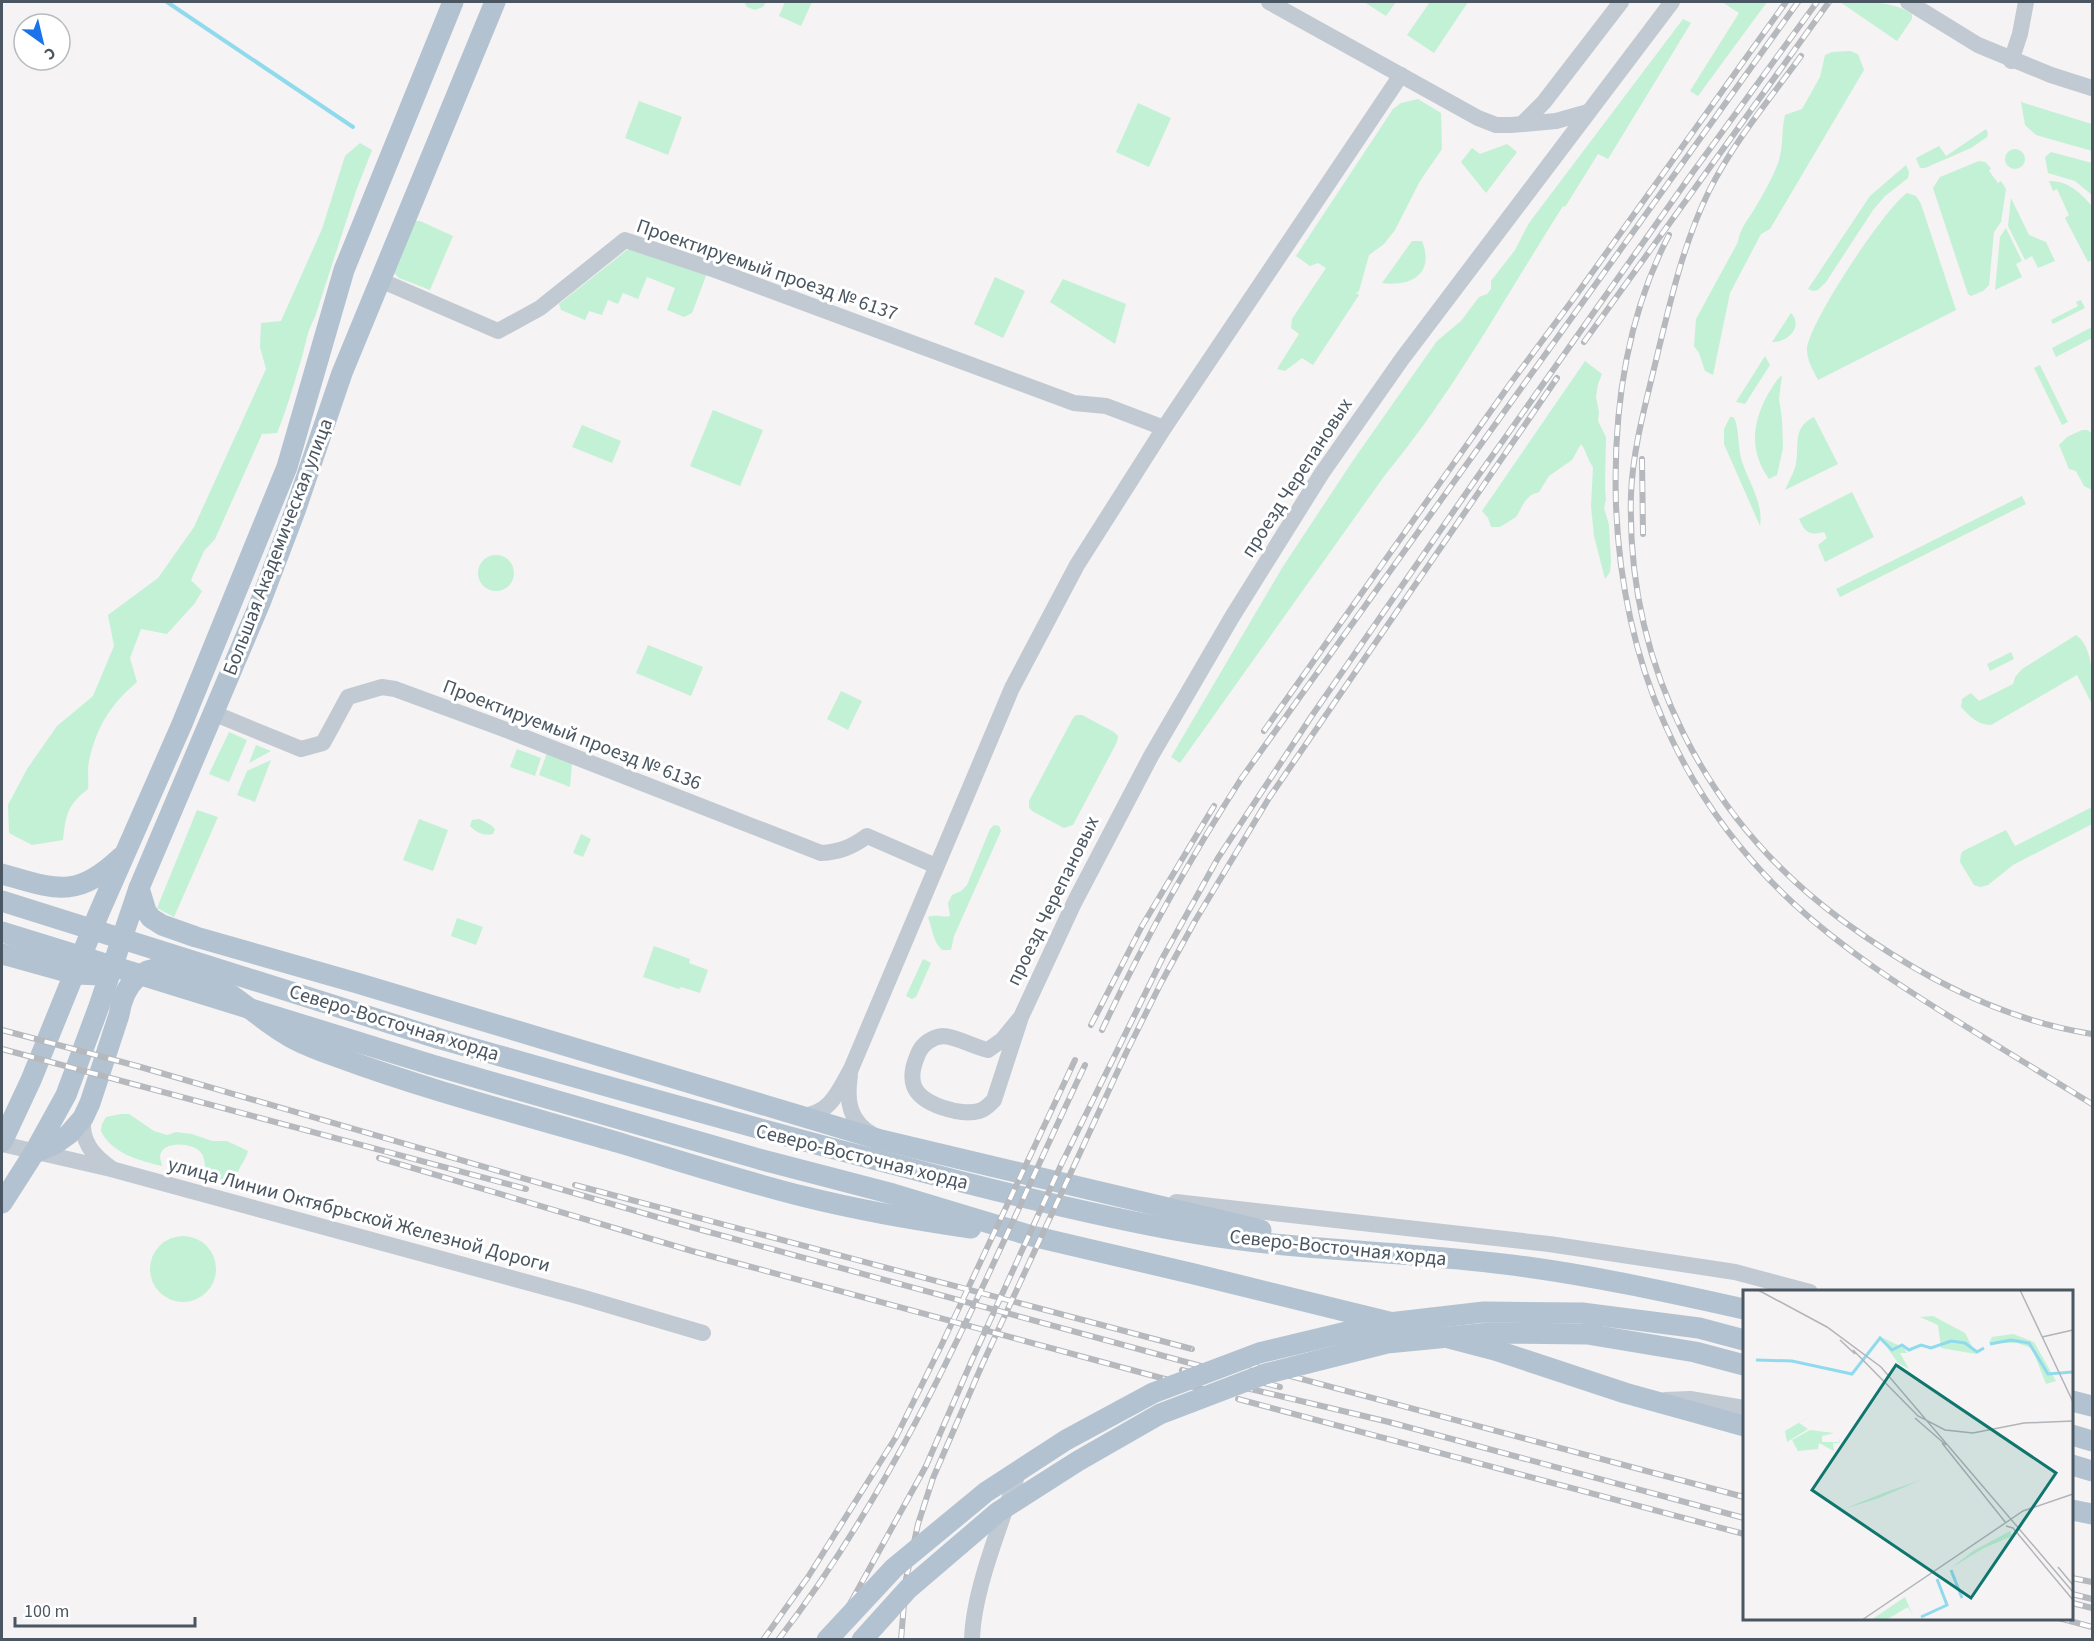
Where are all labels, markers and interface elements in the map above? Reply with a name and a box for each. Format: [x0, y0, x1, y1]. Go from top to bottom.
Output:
north arrow [12, 12, 72, 72]
text: С [40, 42, 60, 65]
street label: Проектируемый проезд № 6137 [633, 212, 902, 328]
street label: проезд Черепановых [1235, 393, 1359, 563]
street label: Большая Академическая улица [216, 414, 340, 680]
street label: Проектируемый проезд № 6136 [439, 673, 705, 797]
street label: проезд Черепановых [1000, 811, 1106, 990]
street label: Северо-Восточная хорда [286, 978, 502, 1068]
street label: Северо-Восточная хорда [753, 1117, 971, 1197]
street label: улица Линии Октябрьской Железной Дороги [165, 1150, 553, 1280]
street label: Северо-Восточная хорда [1228, 1223, 1448, 1273]
inset map [1743, 1290, 2073, 1620]
scale bar [15, 1590, 195, 1628]
text: 100 m [24, 1599, 69, 1624]

